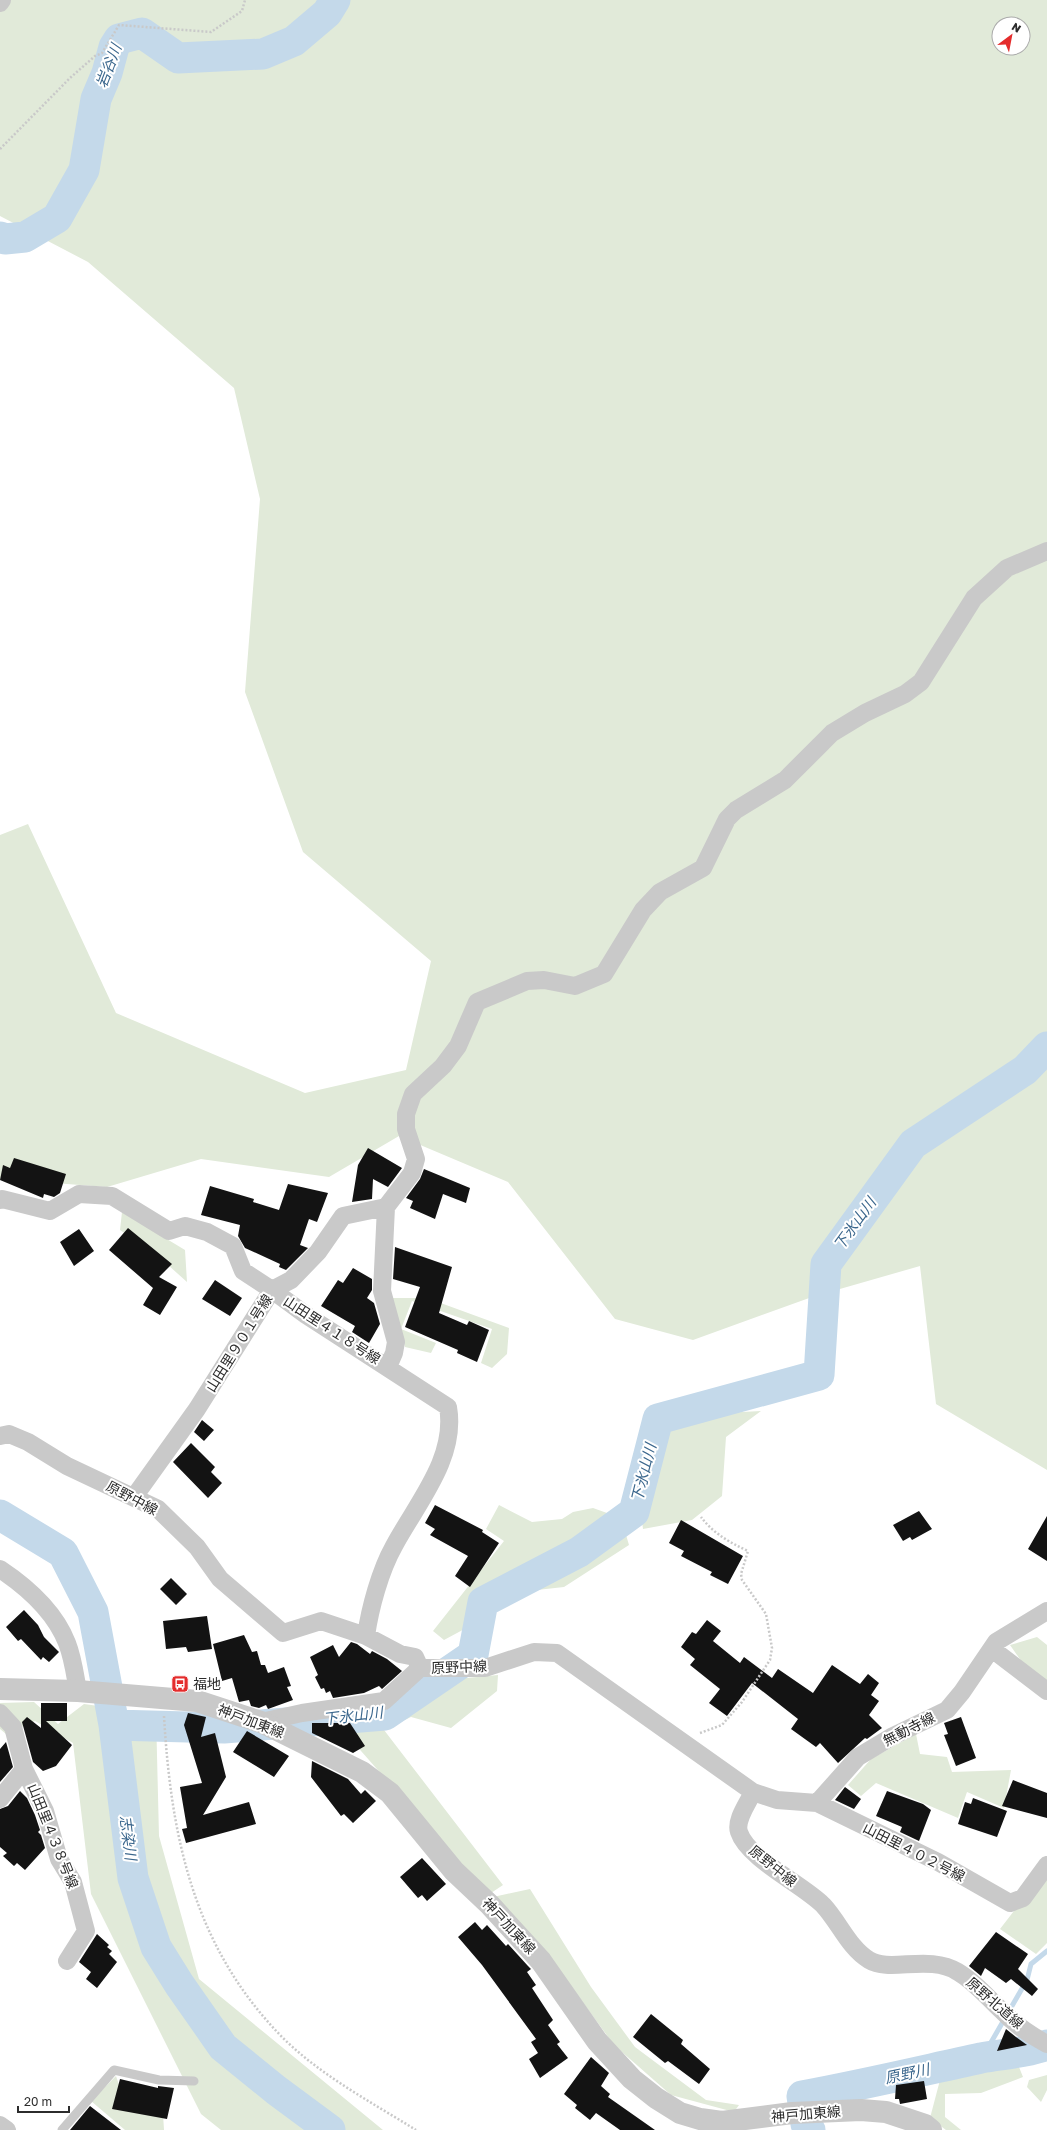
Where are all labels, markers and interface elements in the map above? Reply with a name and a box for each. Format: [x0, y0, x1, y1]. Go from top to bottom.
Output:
north arrow [991, 16, 1031, 56]
text: N [1010, 19, 1024, 35]
water label: 岩谷川 [92, 40, 125, 90]
water label: 下氷山川 [829, 1192, 880, 1253]
street label: 山田里９０１号線 [202, 1291, 275, 1395]
street label: 山田里４１８号線 [281, 1292, 384, 1367]
water label: 下氷山川 [627, 1440, 660, 1504]
street label: 原野中線 [104, 1477, 161, 1518]
street label: 原野中線 [431, 1657, 487, 1676]
bus stop icon: 福地 [170, 1674, 190, 1694]
place label: 福地 [193, 1675, 221, 1692]
street label: 神戸加東線 [215, 1700, 287, 1741]
water label: 下氷山川 [322, 1702, 386, 1728]
street label: 無動寺線 [880, 1708, 938, 1749]
street label: 山田里４３８号線 [25, 1781, 82, 1891]
water label: 志染川 [117, 1814, 141, 1863]
street label: 山田里４０２号線 [860, 1819, 968, 1885]
street label: 原野中線 [746, 1841, 800, 1890]
street label: 神戸加東線 [479, 1894, 539, 1957]
street label: 原野北道線 [963, 1973, 1027, 2032]
water label: 原野川 [883, 2059, 933, 2087]
scale bar [18, 2088, 69, 2114]
text: 20 m [24, 2094, 52, 2109]
street label: 神戸加東線 [770, 2102, 842, 2125]

